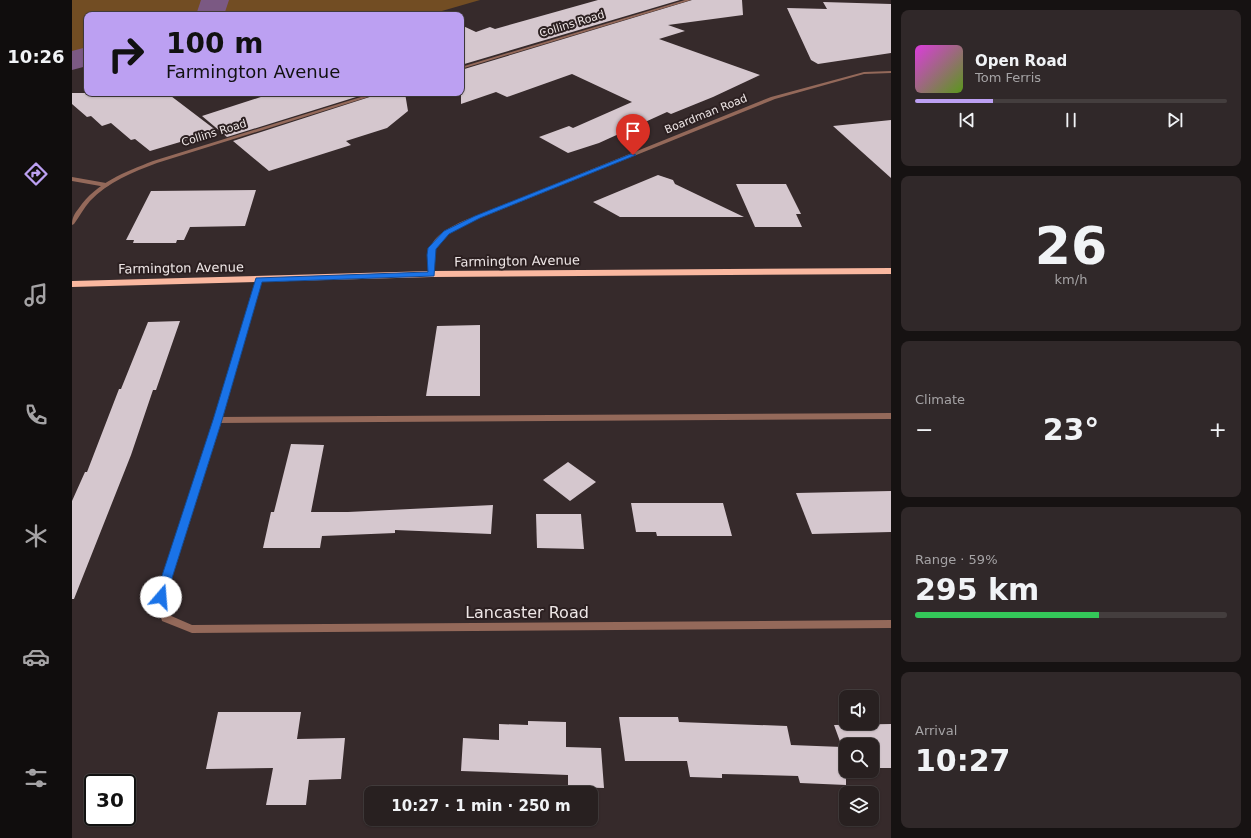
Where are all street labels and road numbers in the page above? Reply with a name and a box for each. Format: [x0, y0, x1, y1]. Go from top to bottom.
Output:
street label: Collins Road [538, 8, 606, 40]
street label: Boardman Road [663, 92, 749, 136]
street label: Collins Road [180, 117, 248, 149]
street label: Farmington Avenue [454, 252, 580, 270]
street label: Farmington Avenue [118, 259, 244, 277]
street label: Lancaster Road [465, 603, 589, 622]

